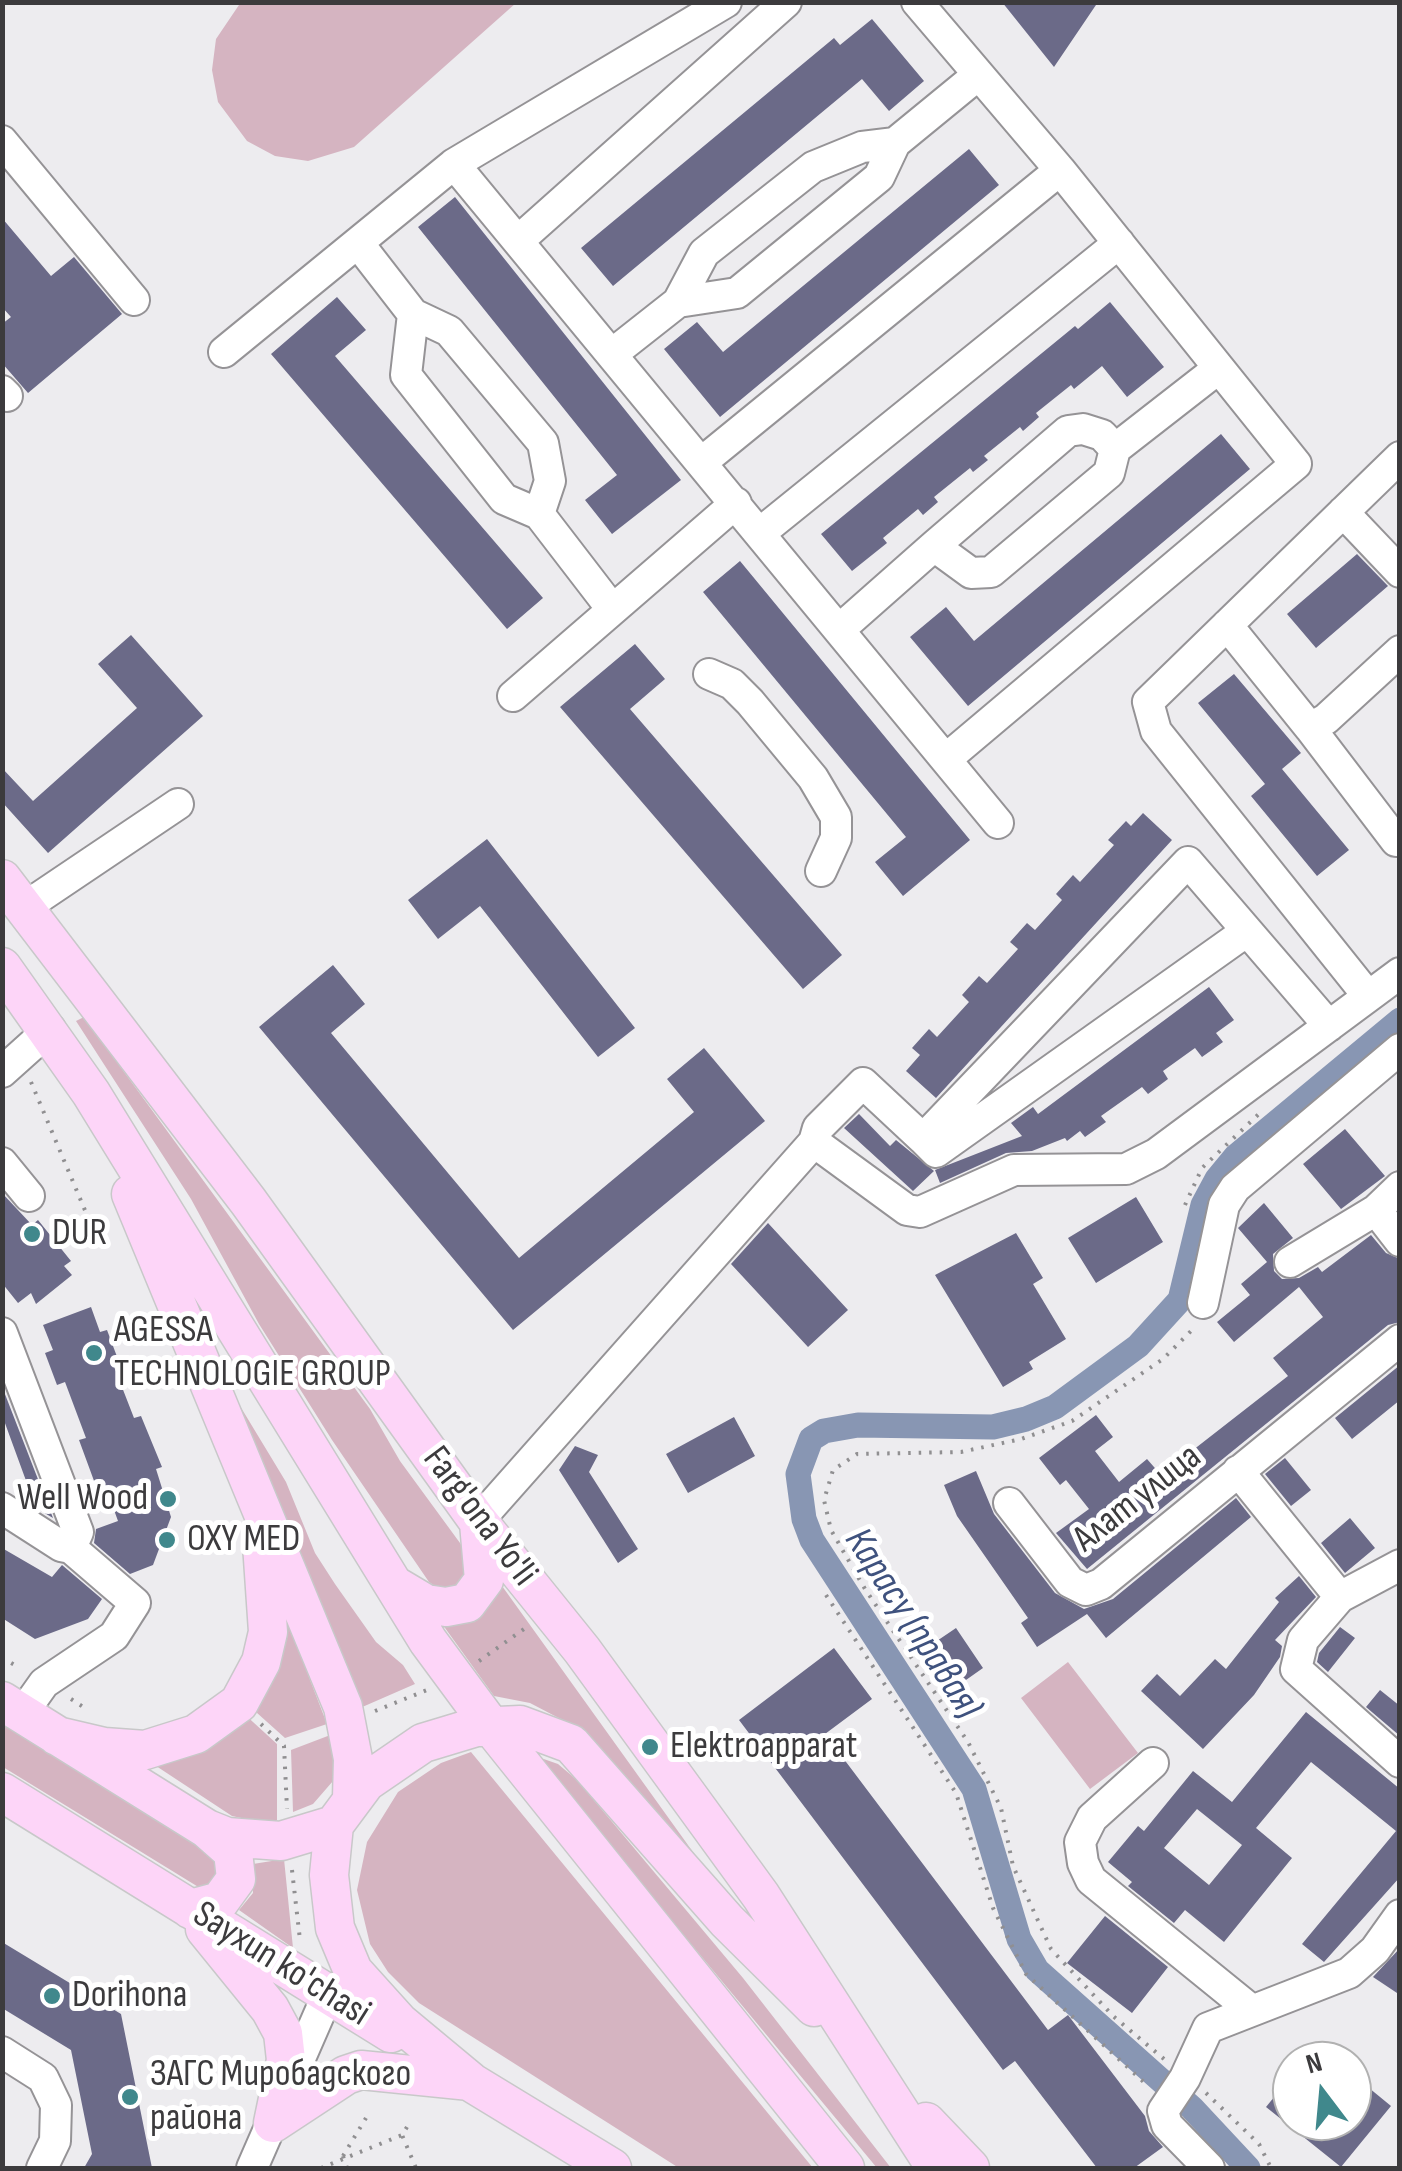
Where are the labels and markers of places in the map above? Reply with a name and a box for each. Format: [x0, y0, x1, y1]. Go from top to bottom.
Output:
place label: DUR [52, 1211, 107, 1257]
marker: DUR [21, 1223, 43, 1245]
place label: AGESSA TECHNOLOGIE GROUP [114, 1308, 391, 1398]
marker: AGESSA TECHNOLOGIE GROUP [83, 1342, 105, 1364]
place label: Well Wood [17, 1476, 148, 1522]
marker: Well Wood [157, 1488, 179, 1510]
place label: OXY MED [187, 1517, 300, 1563]
marker: OXY MED [156, 1529, 178, 1551]
place label: Elektroapparat [670, 1724, 857, 1770]
marker: Elektroapparat [639, 1736, 661, 1758]
place label: Dorihona [72, 1973, 187, 2019]
marker: Dorihona [41, 1985, 63, 2007]
place label: ЗАГС Миробадского района [150, 2052, 411, 2142]
marker: ЗАГС Миробадского района [119, 2086, 141, 2108]

